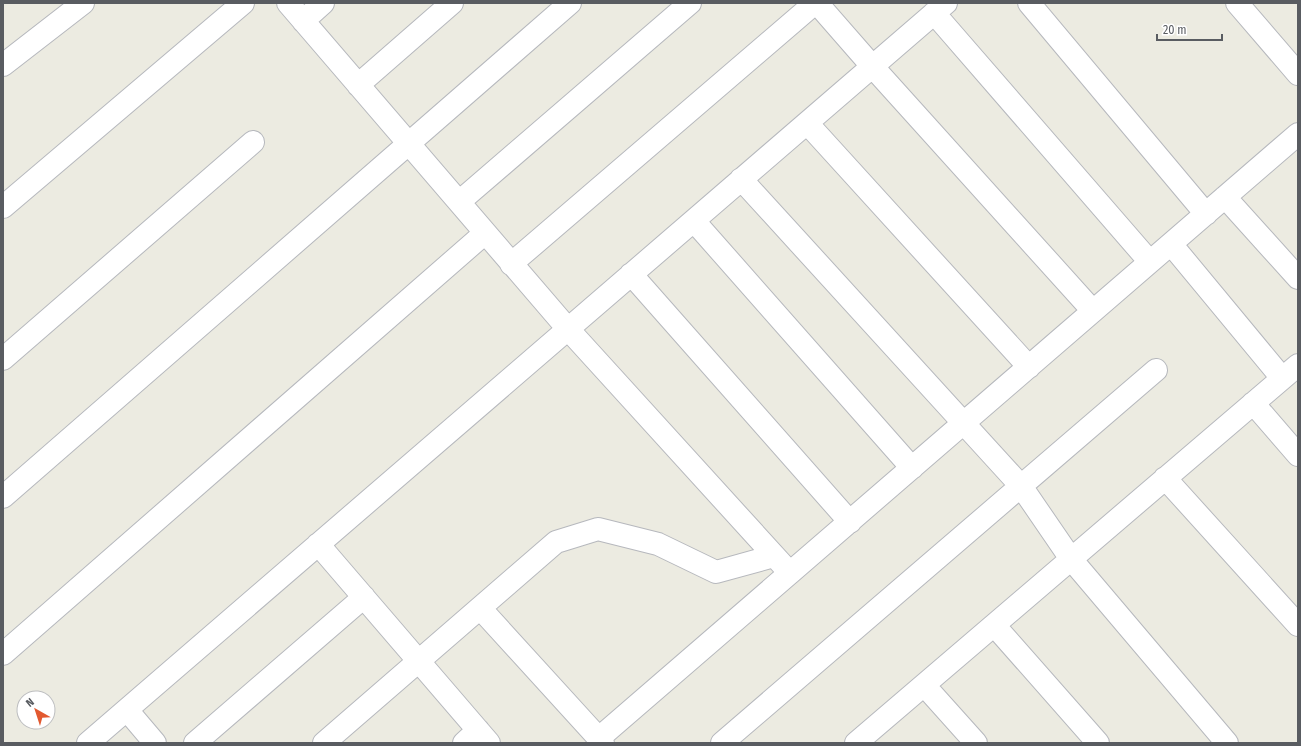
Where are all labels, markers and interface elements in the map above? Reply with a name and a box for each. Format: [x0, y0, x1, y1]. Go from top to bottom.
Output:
scale bar [1157, 16, 1222, 42]
text: 20 m [1163, 23, 1187, 37]
north arrow [16, 690, 56, 730]
text: N [23, 695, 37, 710]

